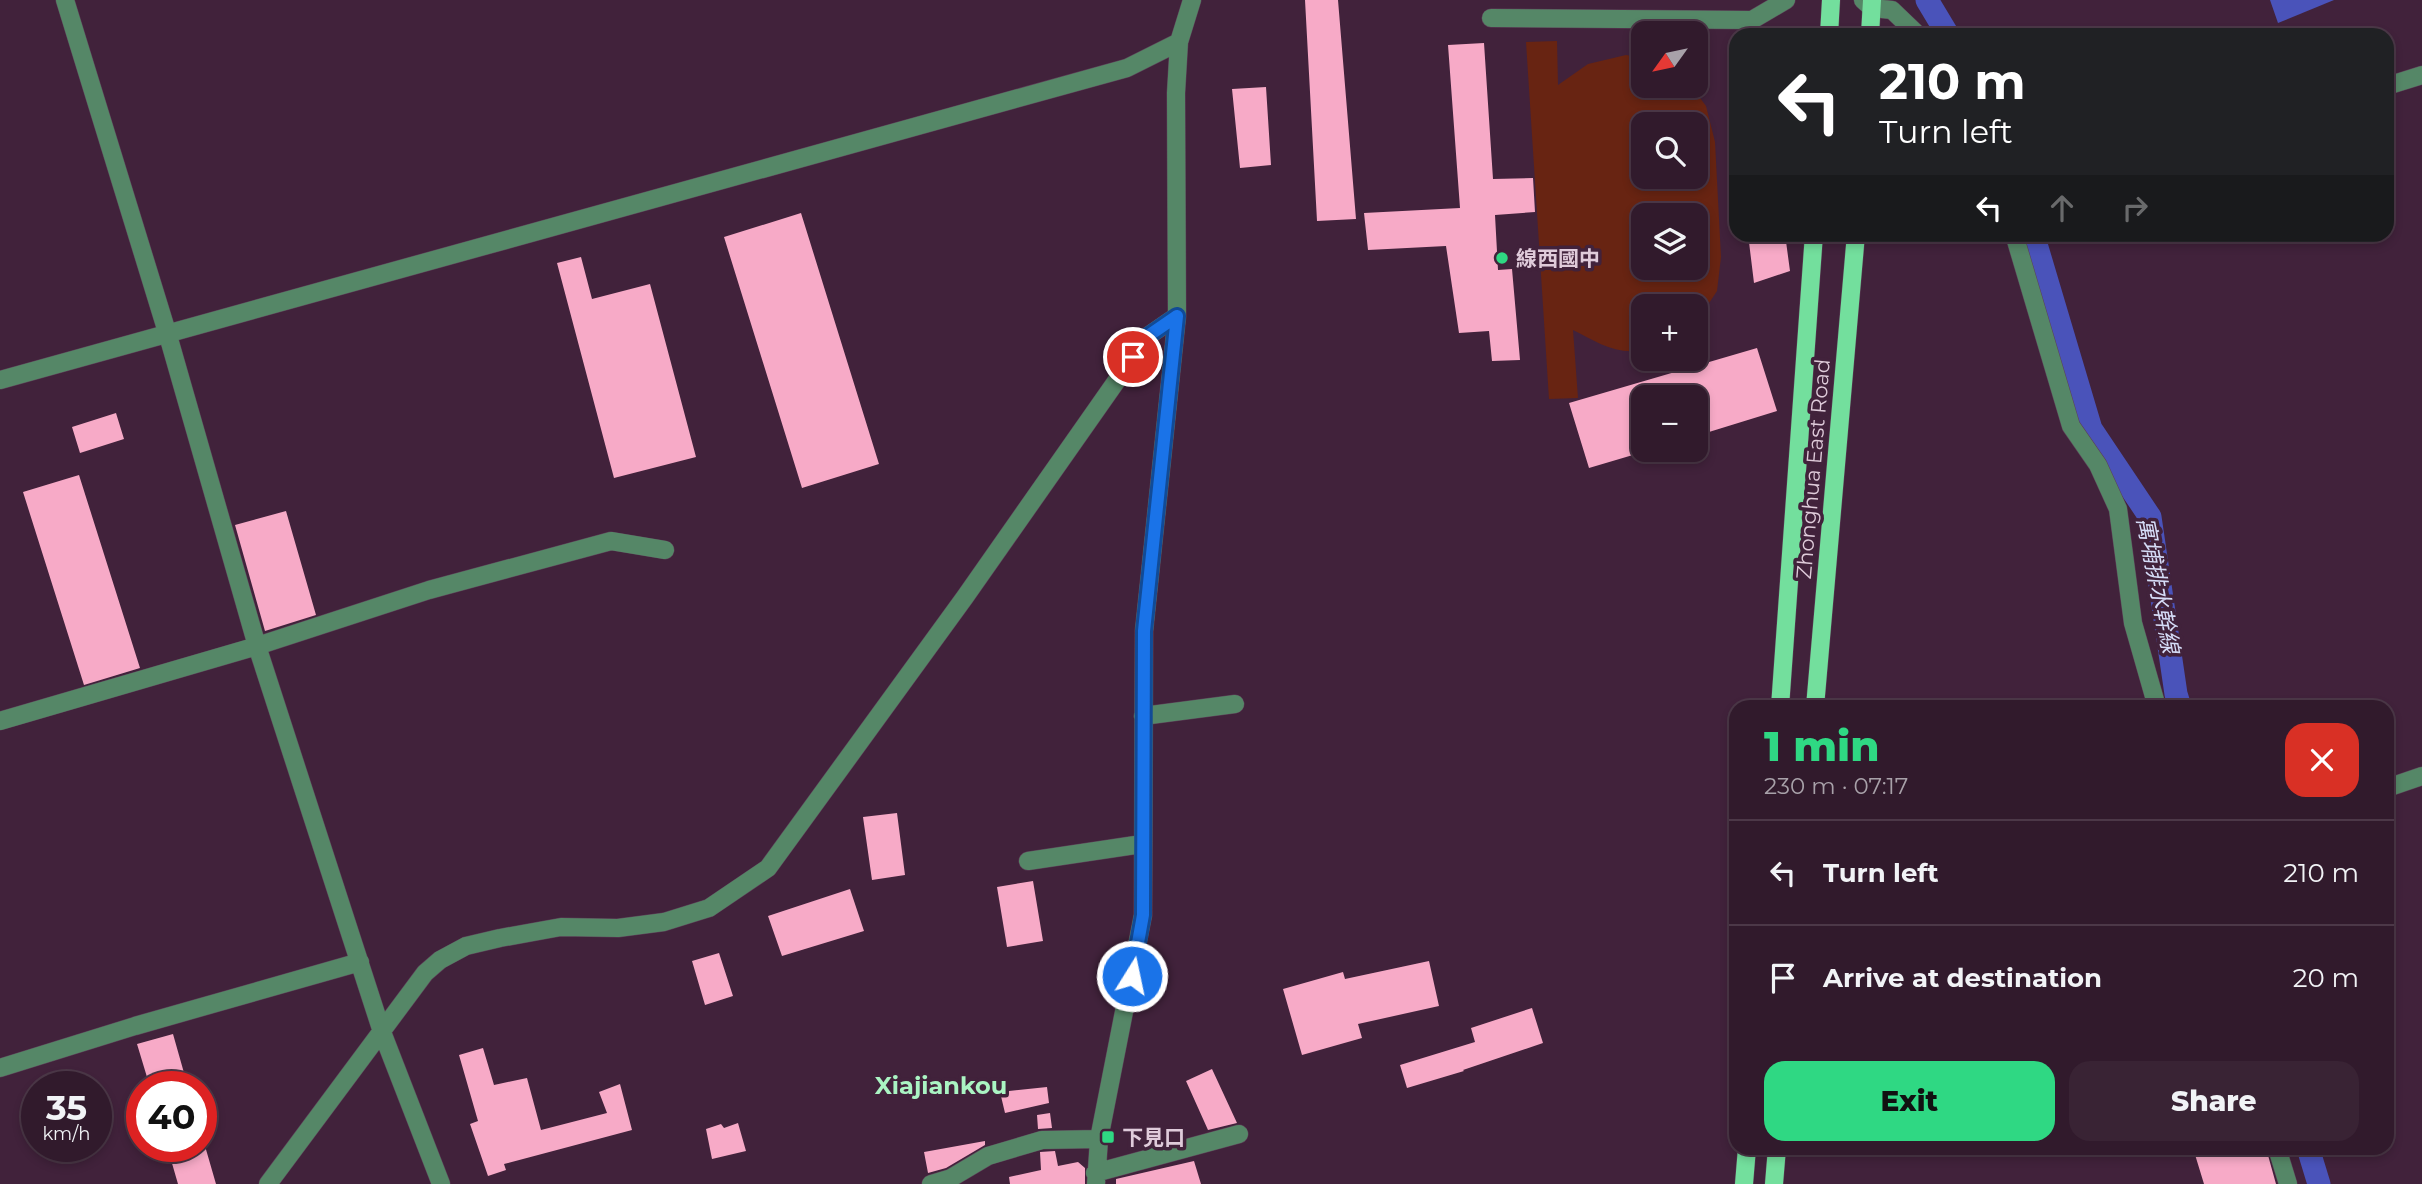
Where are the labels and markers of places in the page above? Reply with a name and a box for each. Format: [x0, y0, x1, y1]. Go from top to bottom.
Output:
place label: 線西國中 [1516, 246, 1600, 271]
marker: 線西國中 [1494, 250, 1510, 266]
pin [1103, 327, 1163, 387]
place label: 下見口 [1122, 1125, 1185, 1150]
marker: 下見口 [1100, 1129, 1116, 1145]

